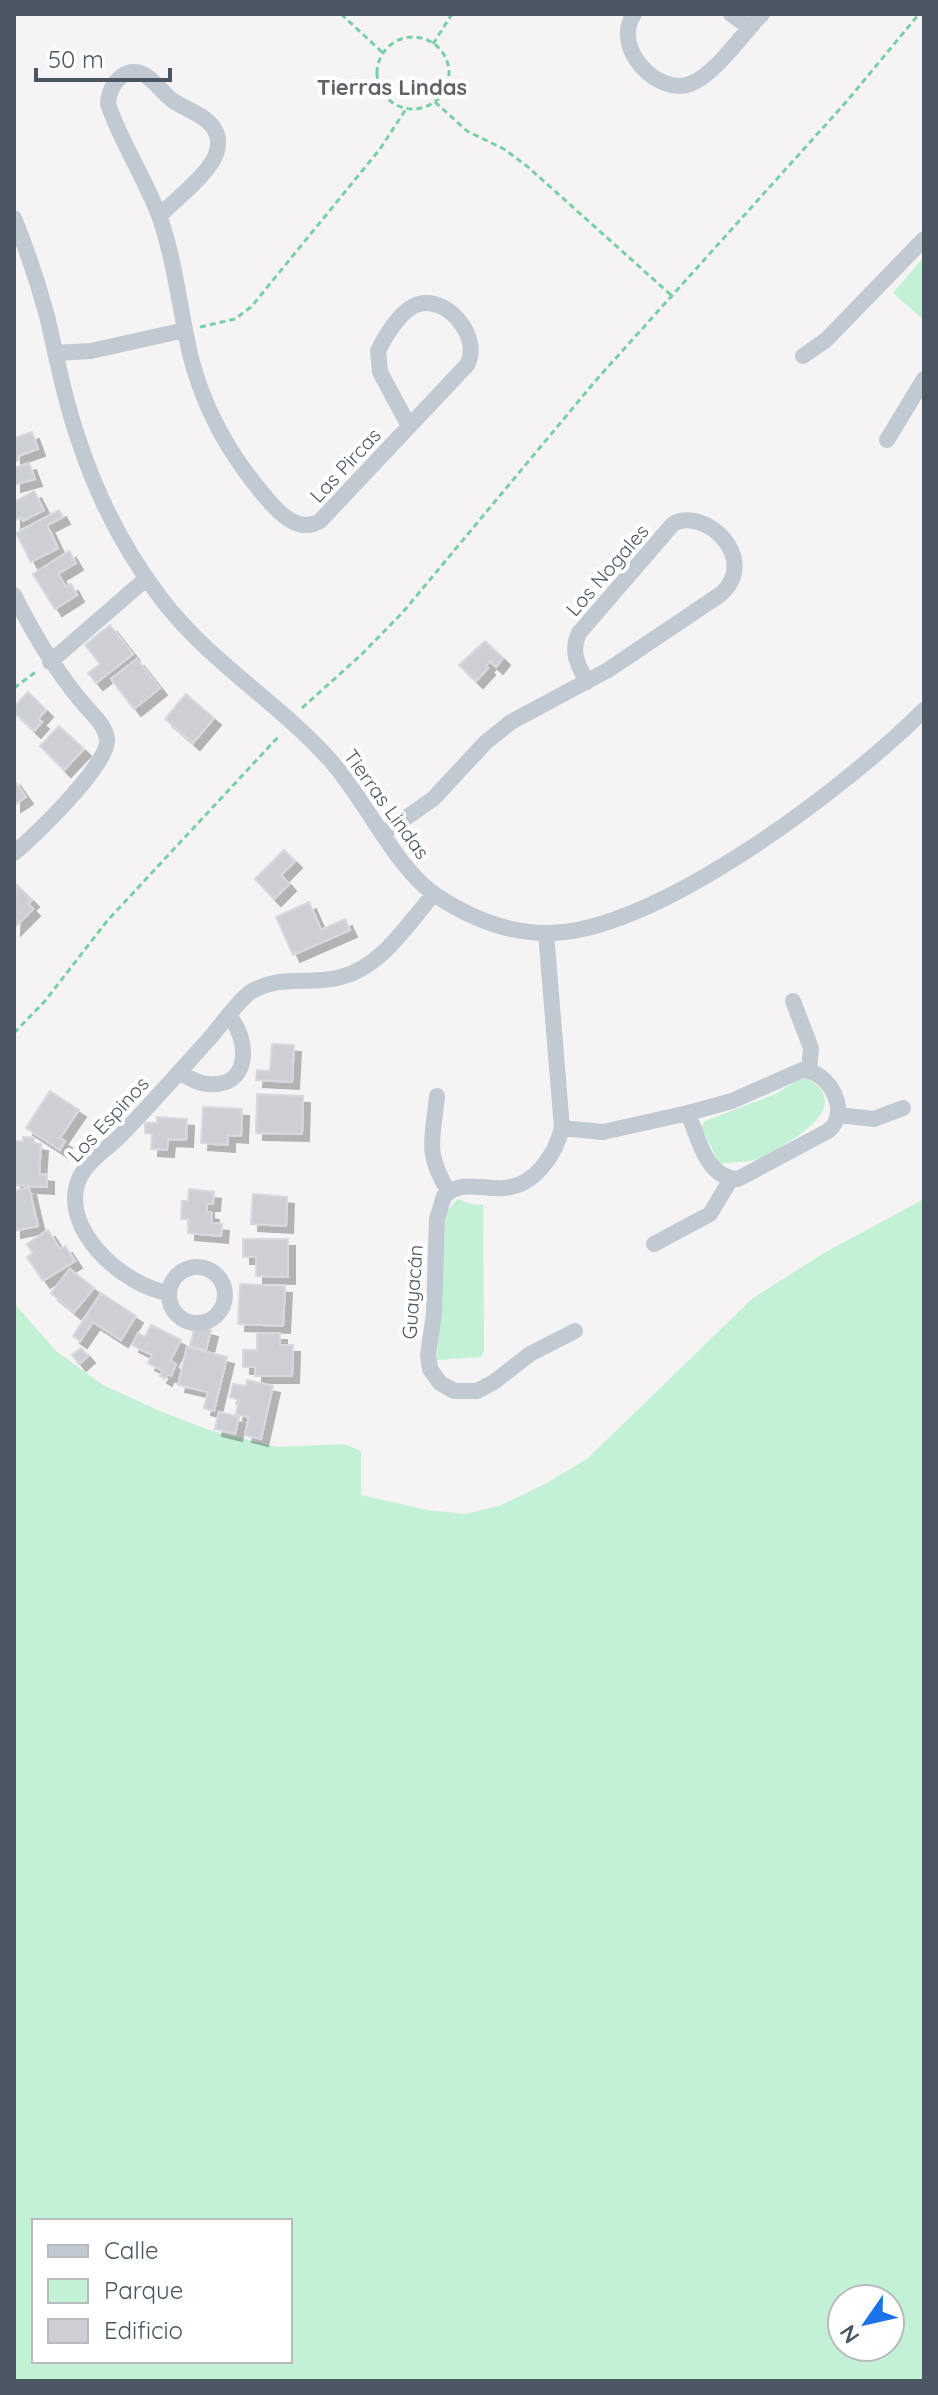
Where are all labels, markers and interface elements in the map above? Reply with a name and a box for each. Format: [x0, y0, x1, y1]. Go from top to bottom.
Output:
scale bar [36, 32, 170, 82]
text: 50 m [48, 44, 104, 74]
district label: Tierras Lindas [317, 73, 467, 101]
street label: Las Pircas [304, 422, 386, 508]
street label: Los Nogales [560, 519, 654, 621]
street label: Tierras Lindas [339, 744, 435, 864]
street label: Los Espinos [62, 1071, 154, 1167]
street label: Guayacán [396, 1244, 428, 1340]
legend [32, 2219, 292, 2363]
text: Calle [104, 2235, 159, 2265]
text: Parque [104, 2275, 183, 2305]
north arrow [826, 2283, 906, 2363]
text: Edificio [104, 2315, 183, 2345]
text: N [833, 2320, 866, 2349]

